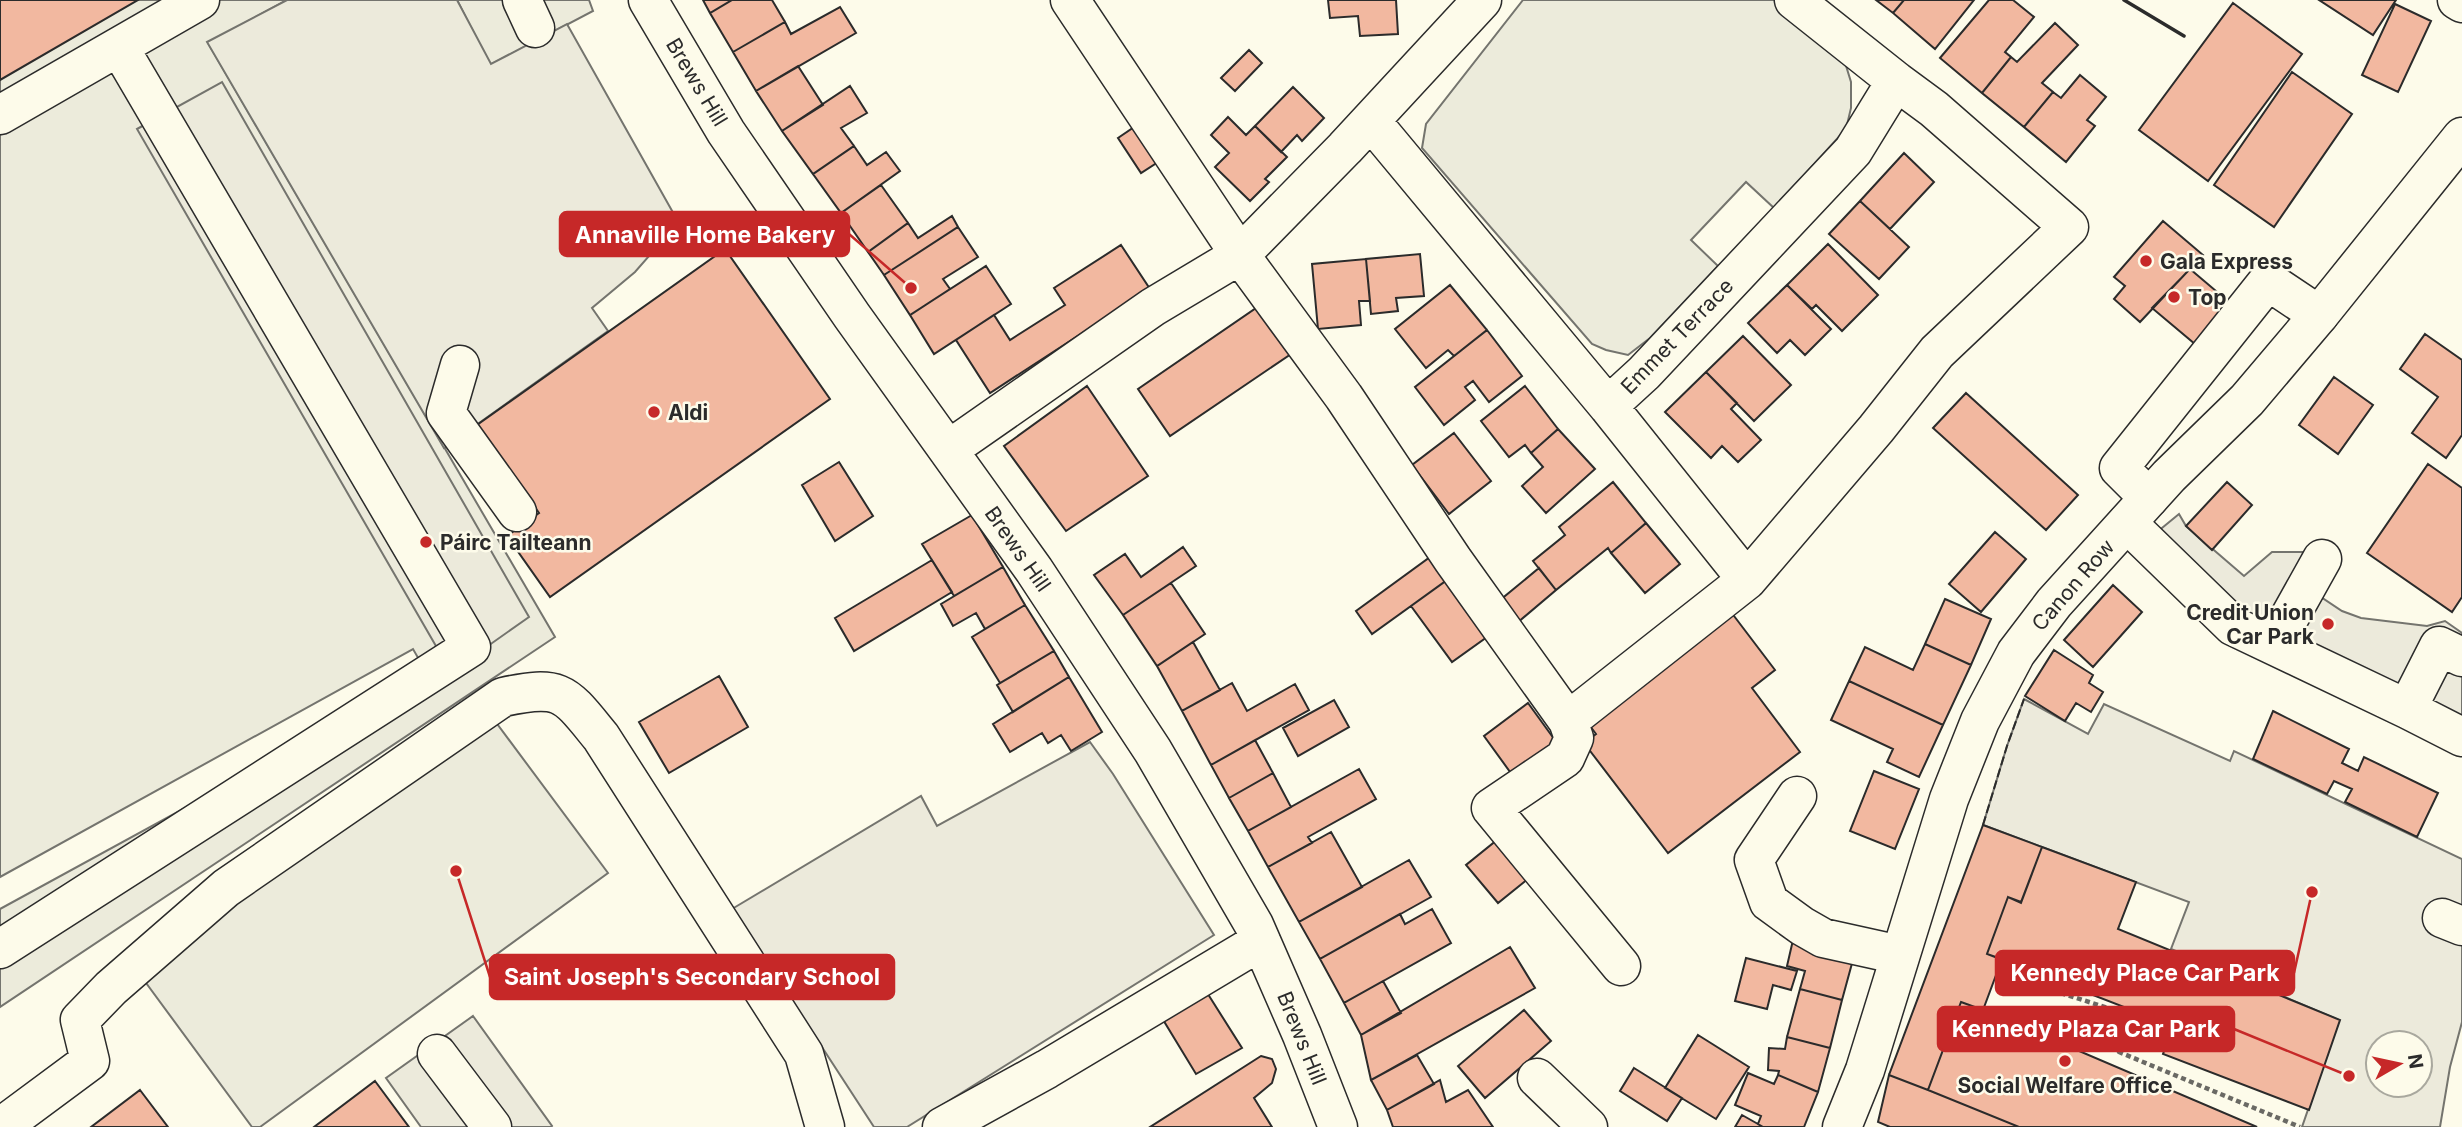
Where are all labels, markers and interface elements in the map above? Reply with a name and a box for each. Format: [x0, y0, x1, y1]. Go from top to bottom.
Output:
street label: Brews Hill [661, 33, 733, 131]
callout: Annaville Home Bakery [560, 212, 849, 256]
text: Annaville Home Bakery [575, 221, 835, 249]
place label: Gala Express [2160, 249, 2293, 274]
marker: Gala Express [2138, 253, 2154, 269]
street label: Emmet Terrace [1616, 273, 1738, 399]
place label: Top [2188, 285, 2227, 310]
marker: Top [2166, 289, 2182, 305]
place label: Aldi [668, 400, 708, 425]
marker: Aldi [646, 404, 662, 420]
street label: Brews Hill [980, 502, 1056, 596]
place label: Páirc Tailteann [440, 530, 592, 555]
marker: Páirc Tailteann [418, 534, 434, 550]
street label: Canon Row [2026, 534, 2120, 636]
place label: Credit Union Car Park [2186, 600, 2315, 649]
marker: Credit Union Car Park [2320, 616, 2336, 632]
callout: Kennedy Place Car Park [1996, 951, 2294, 995]
callout: Saint Joseph's Secondary School [490, 955, 894, 999]
text: Kennedy Place Car Park [2010, 959, 2280, 987]
text: Saint Joseph's Secondary School [504, 963, 880, 991]
street label: Brews Hill [1272, 988, 1332, 1088]
callout: Kennedy Plaza Car Park [1938, 1007, 2234, 1051]
text: Kennedy Plaza Car Park [1952, 1015, 2221, 1043]
north arrow [2364, 1029, 2434, 1099]
text: N [2403, 1052, 2428, 1070]
marker: Social Welfare Office [2057, 1053, 2073, 1069]
place label: Social Welfare Office [1958, 1073, 2172, 1098]

